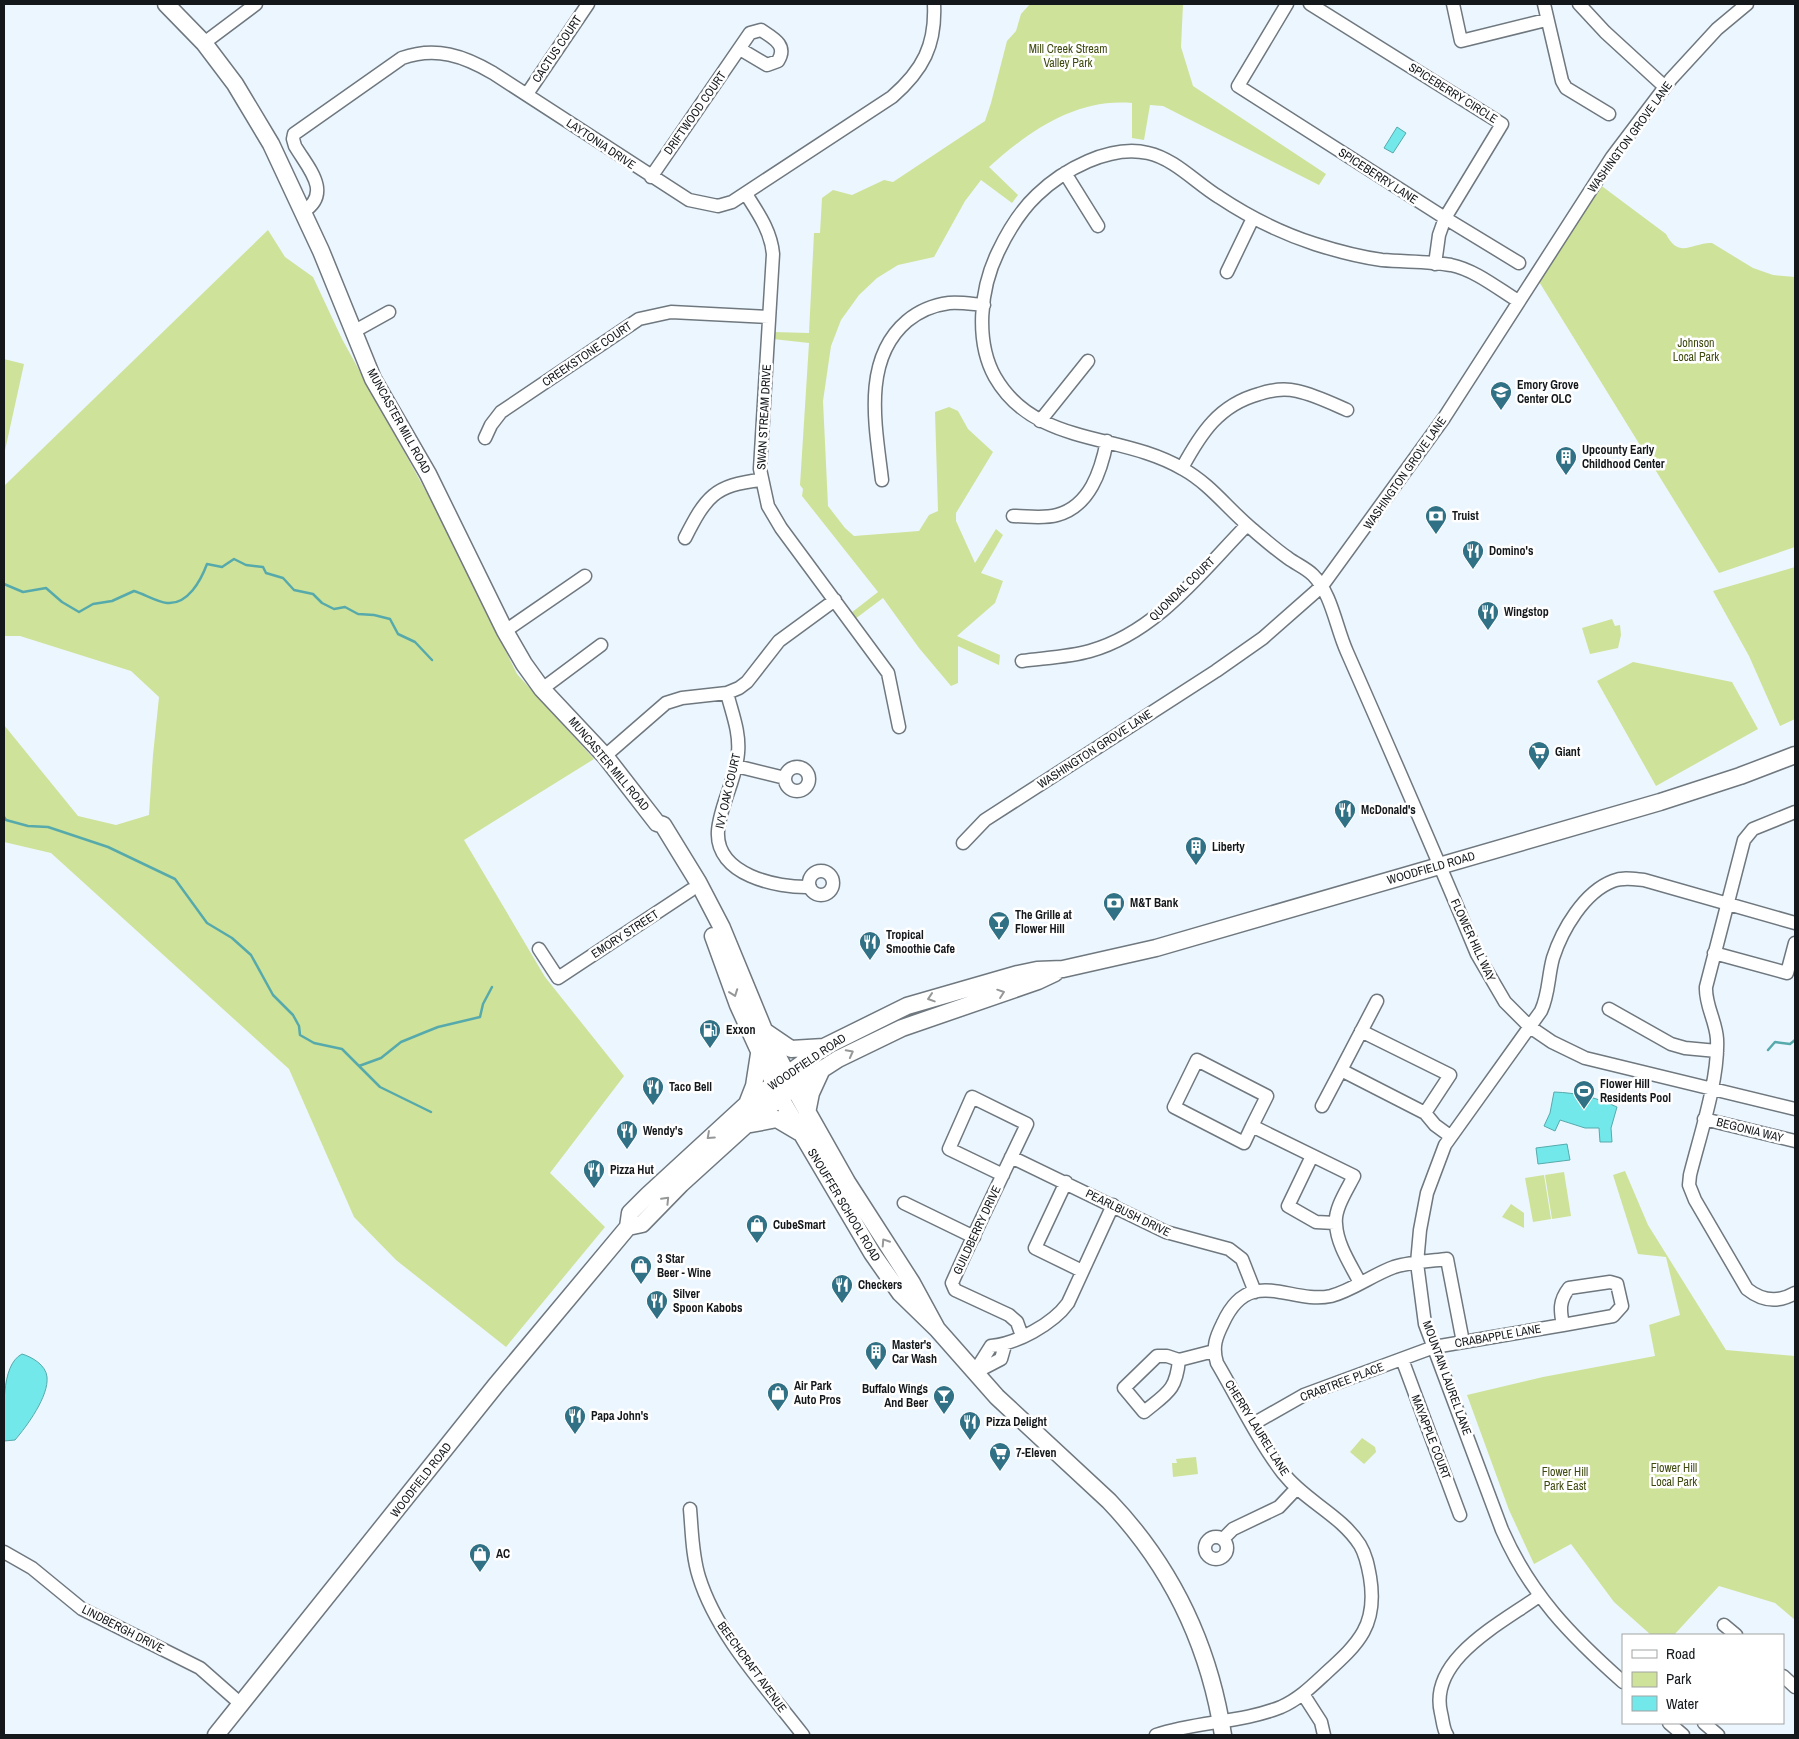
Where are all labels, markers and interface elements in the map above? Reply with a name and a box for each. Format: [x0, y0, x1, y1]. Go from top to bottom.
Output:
street label: CACTUS COURT [529, 12, 585, 86]
park label: Mill Creek Stream Valley Park [1029, 41, 1107, 71]
street label: SPICEBERRY CIRCLE [1406, 59, 1500, 127]
street label: DRIFTWOOD COURT [660, 68, 730, 158]
street label: WASHINGTON GROVE LANE [1584, 78, 1676, 196]
street label: LAYTONIA DRIVE [563, 115, 639, 173]
street label: SPICEBERRY LANE [1335, 144, 1421, 208]
street label: CREEKSTONE COURT [539, 318, 635, 390]
park label: Johnson Local Park [1673, 335, 1719, 365]
street label: SWAN STREAM DRIVE [753, 364, 775, 470]
street label: MUNCASTER MILL ROAD [363, 366, 435, 476]
place label: Emory Grove Center OLC [1517, 377, 1579, 407]
school or university icon: Emory Grove Center OLC [1489, 380, 1513, 411]
street label: WASHINGTON GROVE LANE [1360, 414, 1450, 532]
place label: Upcounty Early Childhood Center [1582, 442, 1665, 472]
building icon: Upcounty Early Childhood Center [1554, 445, 1578, 476]
bank icon: Truist [1424, 504, 1448, 535]
place label: Truist [1452, 508, 1480, 524]
restaurant icon: Domino's [1461, 539, 1485, 570]
place label: Domino's [1489, 543, 1534, 559]
street label: QUONDAL COURT [1146, 553, 1218, 625]
restaurant icon: Wingstop [1476, 600, 1500, 631]
place label: Wingstop [1504, 604, 1549, 620]
street label: WASHINGTON GROVE LANE [1034, 706, 1156, 792]
street label: MUNCASTER MILL ROAD [565, 714, 653, 814]
supermarket icon: Giant [1527, 740, 1551, 771]
place label: Giant [1555, 744, 1581, 760]
street label: IVY OAK COURT [712, 752, 744, 830]
restaurant icon: McDonald's [1333, 798, 1357, 829]
place label: McDonald's [1361, 802, 1416, 818]
building icon: Liberty [1184, 835, 1208, 866]
place label: Liberty [1212, 839, 1245, 855]
street label: WOODFIELD ROAD [1385, 848, 1477, 888]
bank icon: M&T Bank [1102, 891, 1126, 922]
place label: M&T Bank [1130, 895, 1179, 911]
street label: FLOWER HILL WAY [1447, 896, 1499, 984]
street label: EMORY STREET [588, 906, 662, 962]
place label: The Grille at Flower Hill [1015, 907, 1073, 937]
bar icon: The Grille at Flower Hill [987, 910, 1011, 941]
place label: Tropical Smoothie Cafe [886, 927, 955, 957]
restaurant icon: Tropical Smoothie Cafe [858, 930, 882, 961]
one-way arrow [728, 988, 738, 997]
one-way arrow [996, 989, 1004, 999]
one-way arrow [927, 993, 935, 1003]
fuel station icon: Exxon [698, 1018, 722, 1049]
place label: Exxon [726, 1022, 756, 1038]
street label: WOODFIELD ROAD [765, 1030, 849, 1094]
one-way arrow [845, 1049, 854, 1059]
restaurant icon: Taco Bell [641, 1075, 665, 1106]
place label: Flower Hill Residents Pool [1600, 1076, 1671, 1106]
place label: Taco Bell [669, 1079, 712, 1095]
sports icon: Flower Hill Residents Pool [1572, 1079, 1596, 1110]
street label: BEGONIA WAY [1715, 1114, 1786, 1146]
restaurant icon: Wendy's [615, 1119, 639, 1150]
place label: Wendy's [643, 1123, 683, 1139]
one-way arrow [707, 1130, 716, 1139]
street label: SNOUFFER SCHOOL ROAD [804, 1145, 884, 1265]
restaurant icon: Pizza Hut [582, 1158, 606, 1189]
place label: Pizza Hut [610, 1162, 654, 1178]
street label: GUILDBERRY DRIVE [949, 1183, 1005, 1277]
street label: PEARLBUSH DRIVE [1083, 1186, 1173, 1240]
one-way arrow [660, 1196, 669, 1205]
shop icon: CubeSmart [745, 1213, 769, 1244]
place label: CubeSmart [773, 1217, 826, 1233]
one-way arrow [882, 1238, 891, 1248]
place label: 3 Star Beer - Wine [657, 1251, 712, 1281]
shop icon: 3 Star Beer - Wine [629, 1254, 653, 1285]
restaurant icon: Checkers [830, 1273, 854, 1304]
place label: Checkers [858, 1277, 903, 1293]
place label: Silver Spoon Kabobs [673, 1286, 743, 1316]
restaurant icon: Silver Spoon Kabobs [645, 1289, 669, 1320]
street label: MOUNTAIN LAUREL LANE [1419, 1318, 1475, 1438]
street label: CRABAPPLE LANE [1454, 1321, 1542, 1351]
place label: Master's Car Wash [892, 1337, 937, 1367]
building icon: Master's Car Wash [864, 1340, 888, 1371]
street label: CRABTREE PLACE [1298, 1359, 1386, 1405]
street label: CHERRY LAUREL LANE [1221, 1377, 1293, 1479]
place label: Air Park Auto Pros [794, 1378, 842, 1408]
shop icon: Air Park Auto Pros [766, 1381, 790, 1412]
place label: Buffalo Wings And Beer [862, 1381, 929, 1411]
bar icon: Buffalo Wings And Beer [932, 1384, 956, 1415]
street label: MAYAPPLE COURT [1408, 1393, 1454, 1481]
restaurant icon: Papa John's [563, 1404, 587, 1435]
place label: Papa John's [591, 1408, 649, 1424]
restaurant icon: Pizza Delight [958, 1410, 982, 1441]
place label: Pizza Delight [986, 1414, 1047, 1430]
street label: WOODFIELD ROAD [387, 1439, 455, 1521]
supermarket icon: 7-Eleven [988, 1441, 1012, 1472]
place label: 7-Eleven [1016, 1445, 1056, 1461]
park label: Flower Hill Local Park [1651, 1460, 1697, 1490]
park label: Flower Hill Park East [1542, 1464, 1588, 1494]
shop icon: AC [468, 1542, 492, 1573]
place label: AC [496, 1546, 510, 1562]
street label: LINDBERGH DRIVE [79, 1601, 167, 1657]
street label: BEECHCRAFT AVENUE [714, 1618, 790, 1716]
legend [1622, 1634, 1784, 1724]
text: Road [1666, 1643, 1695, 1664]
text: Park [1666, 1668, 1692, 1689]
text: Water [1666, 1693, 1698, 1714]

